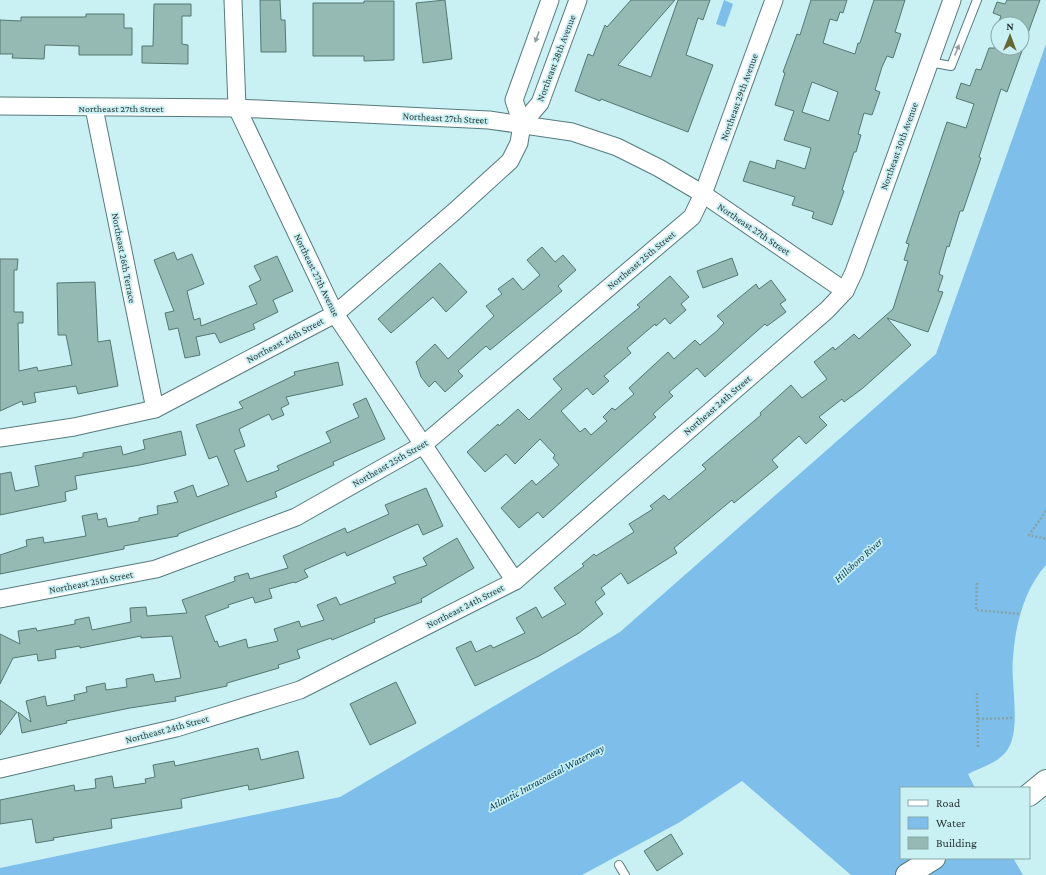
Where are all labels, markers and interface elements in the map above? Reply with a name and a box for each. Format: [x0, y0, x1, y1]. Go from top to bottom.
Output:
street label: Northeast 28th Avenue [534, 13, 578, 103]
north arrow [990, 16, 1030, 56]
text: N [1006, 20, 1015, 32]
one-way arrow [534, 31, 540, 43]
one-way arrow [955, 44, 961, 56]
street label: Northeast 29th Avenue [718, 51, 760, 142]
street label: Northeast 30th Avenue [878, 100, 920, 191]
street label: Northeast 27th Street [78, 103, 164, 114]
street label: Northeast 27th Street [402, 110, 488, 126]
street label: Northeast 27th Street [716, 201, 793, 258]
street label: Northeast 26th Terrace [110, 212, 138, 305]
street label: Northeast 25th Street [605, 228, 678, 292]
street label: Northeast 27th Avenue [292, 232, 342, 319]
street label: Northeast 26th Street [245, 315, 326, 365]
street label: Northeast 24th Street [681, 372, 753, 437]
street label: Northeast 25th Street [350, 437, 430, 489]
water label: Hillsboro River [832, 535, 885, 585]
street label: Northeast 25th Street [48, 568, 135, 596]
street label: Northeast 24th Street [424, 581, 506, 630]
street label: Northeast 24th Street [124, 712, 210, 745]
water label: Atlantic Intracoastal Waterway [485, 741, 607, 814]
legend [900, 787, 1030, 859]
text: Road [936, 796, 961, 810]
text: Water [936, 816, 966, 830]
text: Building [936, 836, 977, 850]

